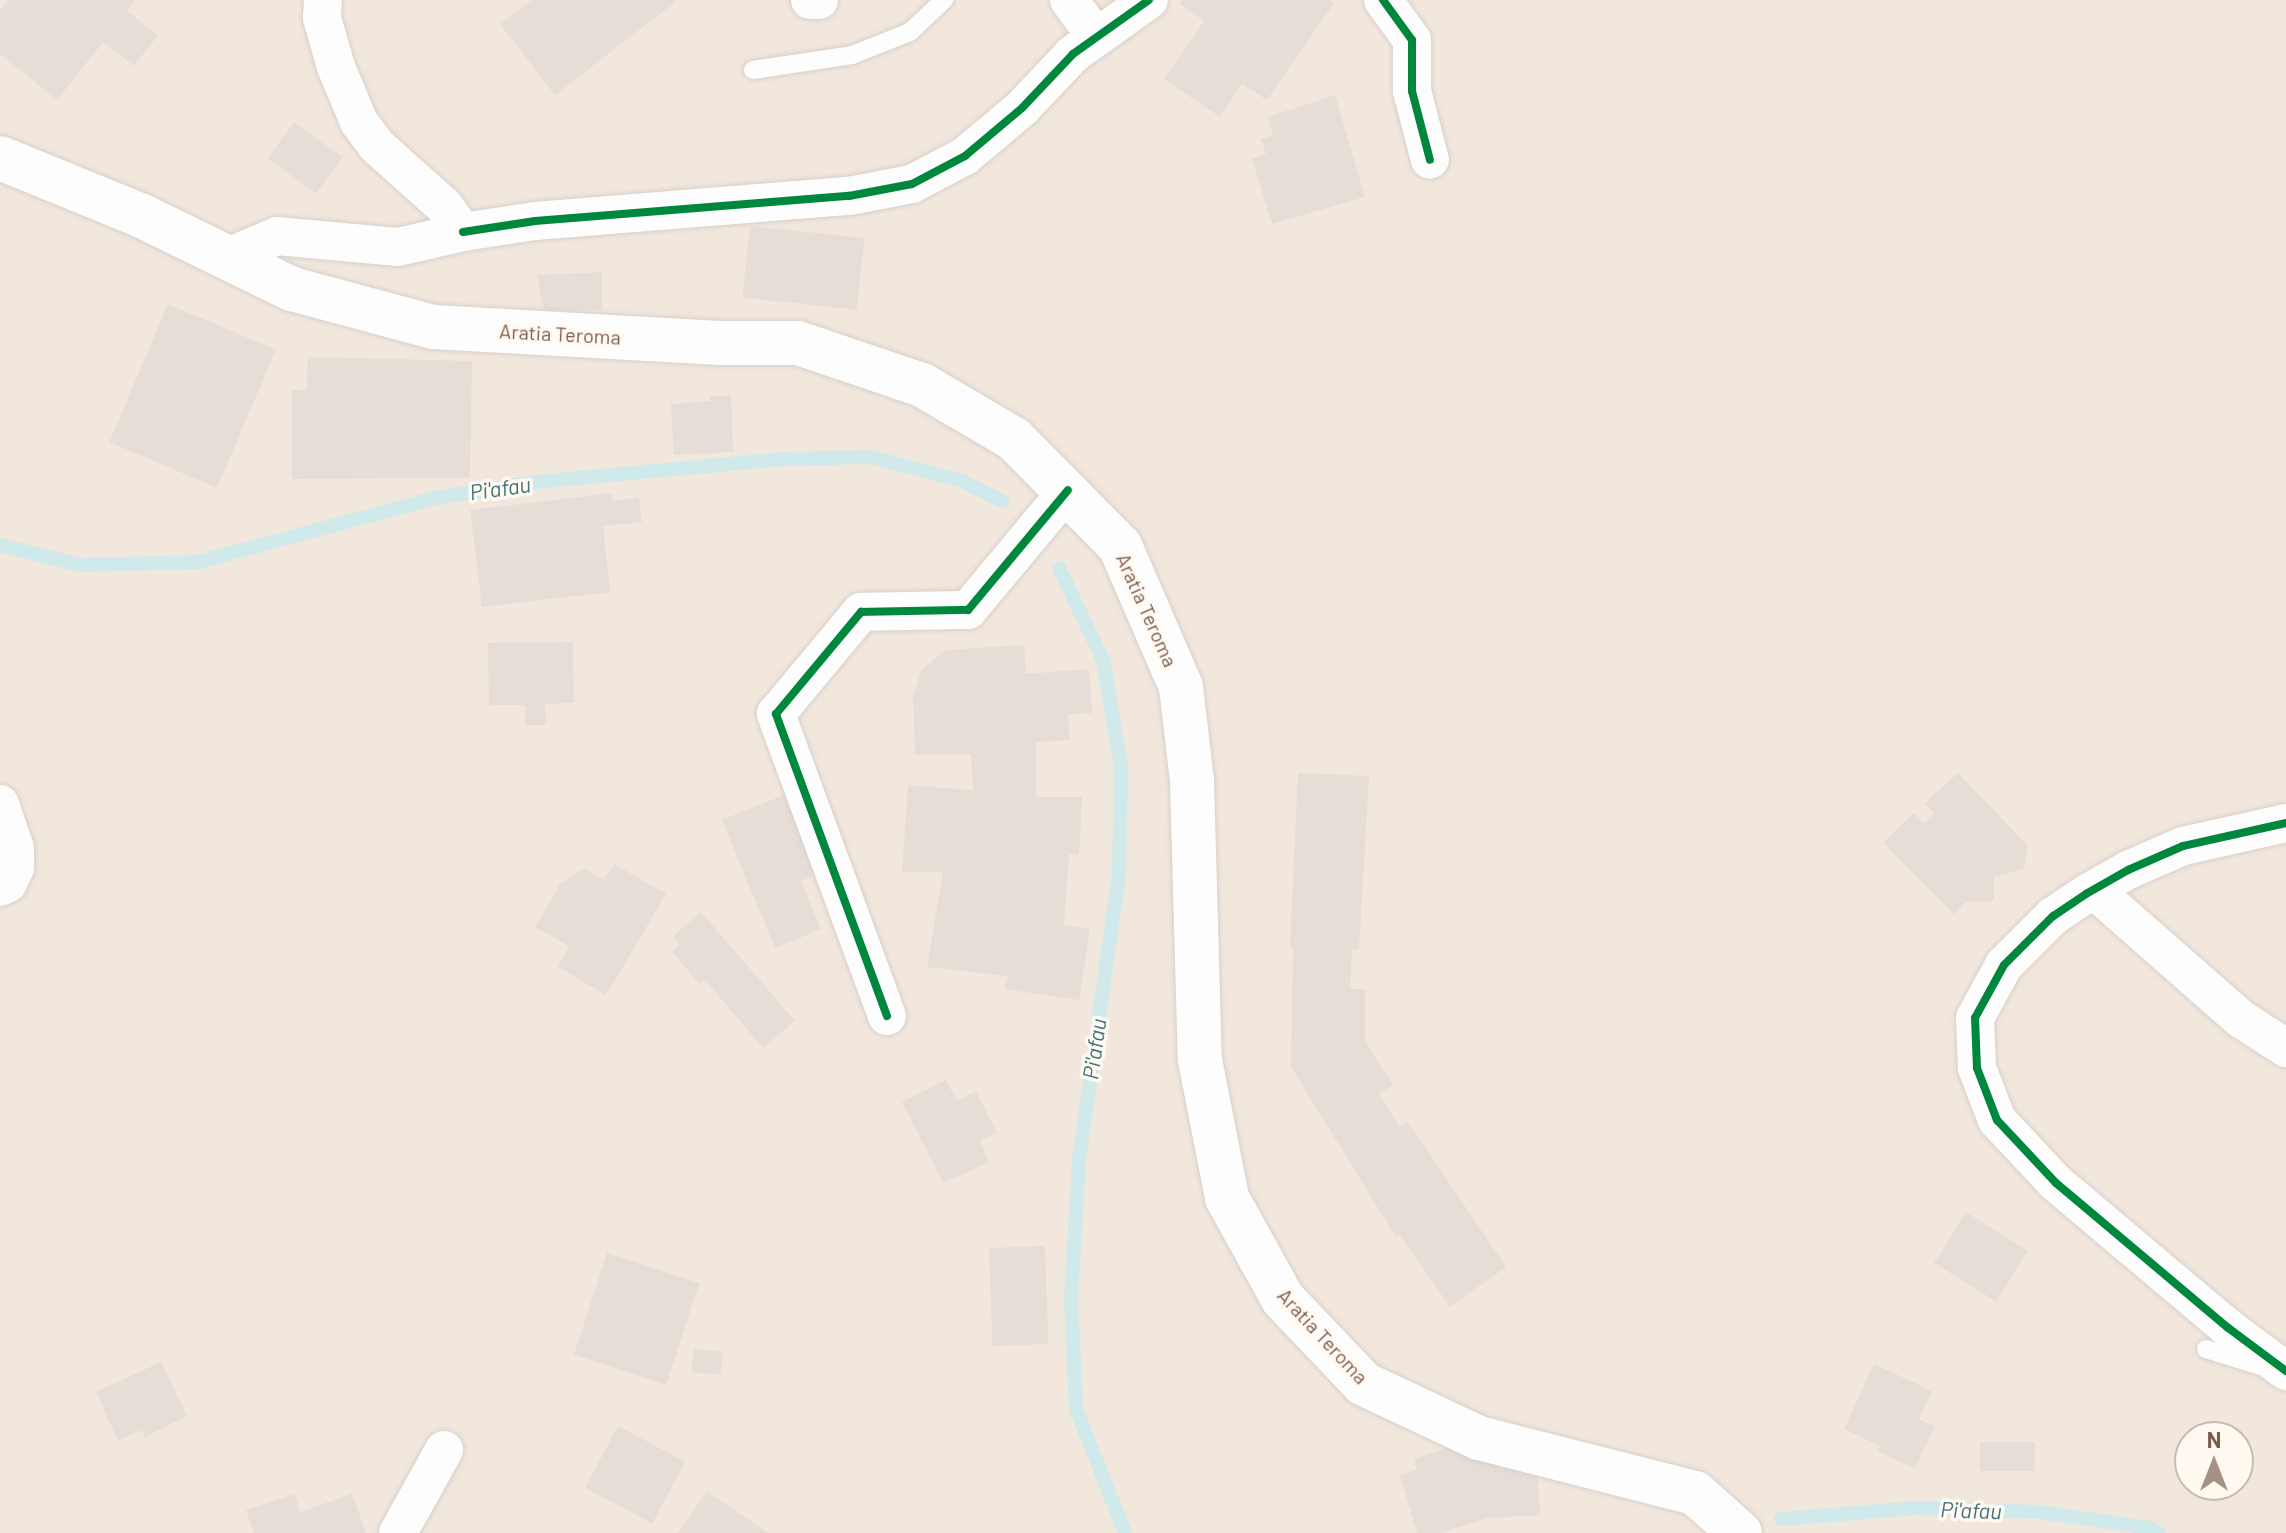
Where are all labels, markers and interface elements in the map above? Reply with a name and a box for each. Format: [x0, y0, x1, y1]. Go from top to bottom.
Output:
street label: Aratia Teroma [499, 319, 621, 349]
water label: Pi'afau [468, 471, 532, 505]
street label: Aratia Teroma [1111, 550, 1183, 670]
water label: Pi'afau [1077, 1017, 1111, 1081]
street label: Aratia Teroma [1273, 1283, 1373, 1389]
north arrow [2174, 1421, 2254, 1501]
text: N [2207, 1426, 2221, 1452]
water label: Pi'afau [1940, 1496, 2002, 1524]

